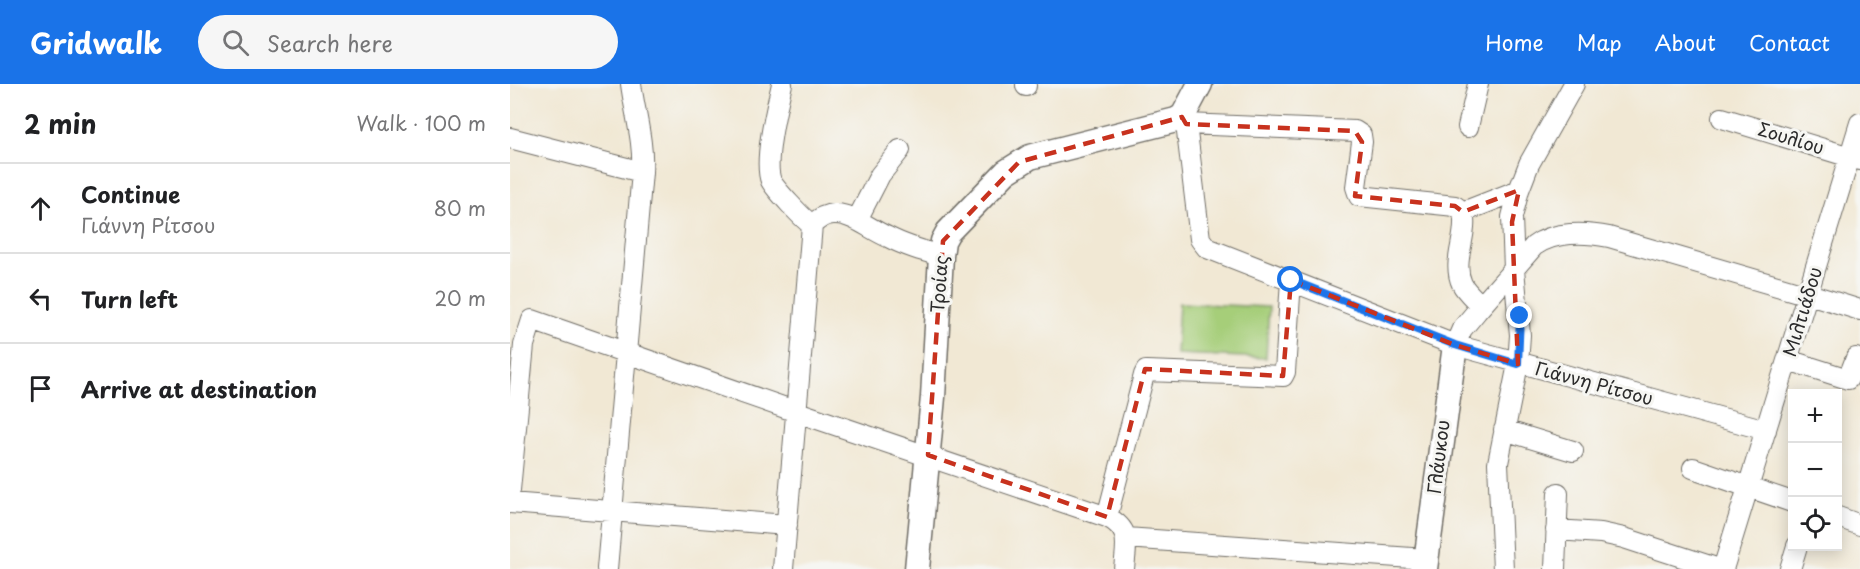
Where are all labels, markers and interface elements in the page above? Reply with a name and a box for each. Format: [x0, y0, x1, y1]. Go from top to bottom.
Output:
search box [198, 15, 618, 69]
text: Gridwalk [30, 21, 162, 64]
icon: search [219, 26, 252, 59]
text: Search here [267, 26, 393, 59]
text: Home [1485, 26, 1544, 58]
text: Map [1577, 26, 1622, 58]
text: About [1655, 26, 1716, 58]
text: Contact [1749, 26, 1830, 58]
text: 2 min [24, 104, 97, 143]
text: Walk · 100 m [356, 108, 486, 138]
street label: Σουλίου [1755, 115, 1828, 160]
text: Continue [81, 177, 180, 210]
icon: ahead [24, 192, 57, 225]
text: 80 m [434, 193, 486, 223]
text: Γιάννη Ρίτσου [81, 210, 215, 240]
street label: Τροίας [923, 254, 954, 314]
street label: Μιλτιάδου [1775, 263, 1828, 360]
route start [1277, 266, 1303, 292]
icon: left [24, 282, 57, 315]
text: Turn left [81, 282, 178, 315]
text: 20 m [434, 283, 486, 313]
route end [1506, 302, 1532, 328]
street label: Γιάννη Ρίτσου [1533, 354, 1656, 411]
icon: arrive [24, 372, 57, 405]
text: Arrive at destination [81, 372, 317, 405]
map controls [1788, 389, 1842, 551]
button: + [1788, 389, 1842, 443]
street label: Γλάυκου [1420, 418, 1455, 496]
button: − [1788, 443, 1842, 497]
button: locate [1788, 497, 1842, 551]

